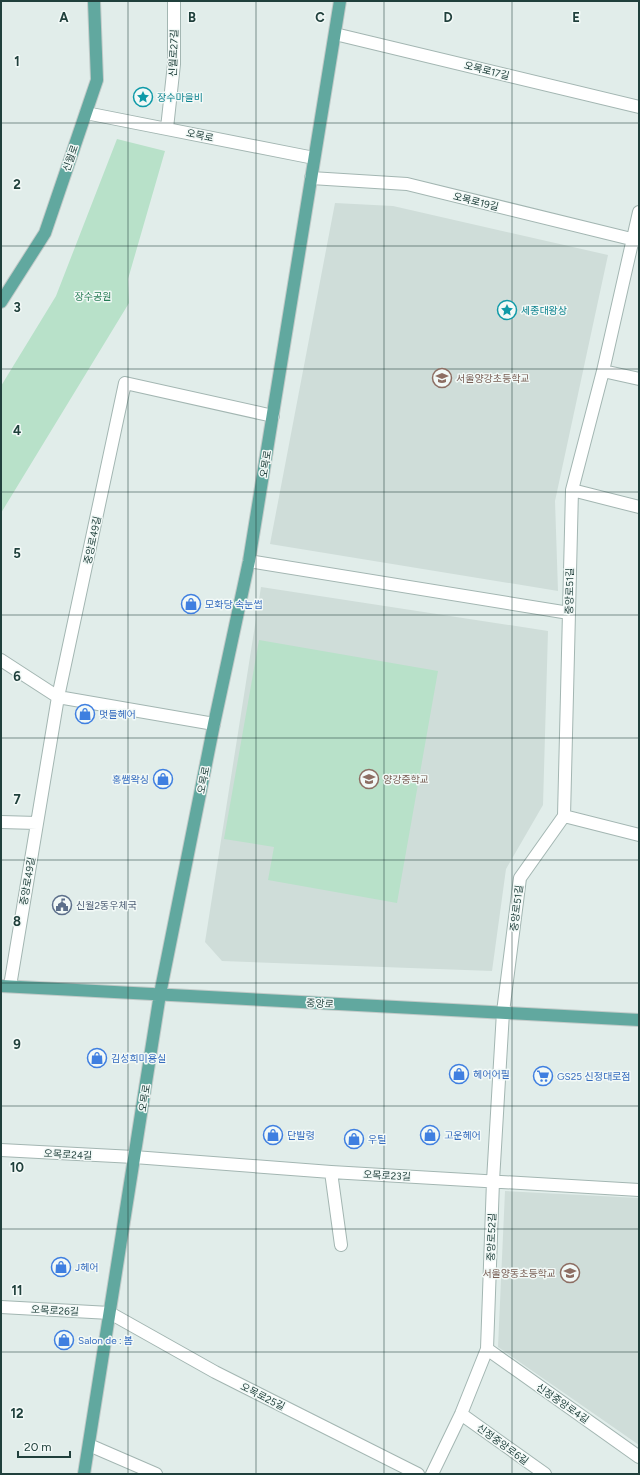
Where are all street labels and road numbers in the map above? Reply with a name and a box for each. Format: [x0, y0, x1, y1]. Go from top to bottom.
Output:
street label: 신월로27길 [166, 29, 181, 77]
street label: 오목로17길 [463, 59, 511, 82]
street label: 오목로 [185, 126, 215, 145]
street label: 신월로 [60, 143, 81, 173]
street label: 오목로19길 [452, 190, 500, 213]
street label: 오목로 [257, 449, 274, 479]
street label: 중앙로49길 [81, 515, 104, 565]
street label: 중앙로51길 [563, 568, 576, 614]
street label: 오목로 [194, 765, 213, 795]
street label: 중앙로49길 [17, 856, 38, 906]
street label: 중앙로51길 [507, 884, 526, 932]
street label: 중앙로 [306, 996, 334, 1011]
street label: 오목로 [136, 1083, 153, 1113]
street label: 오목로24길 [43, 1147, 93, 1162]
street label: 오목로23길 [363, 1168, 411, 1183]
street label: 중앙로52길 [484, 1213, 499, 1261]
street label: 오목로26길 [31, 1303, 79, 1318]
street label: 오목로25길 [238, 1380, 287, 1413]
street label: 신정중앙로4길 [534, 1380, 592, 1426]
street label: 신정중앙로6길 [474, 1421, 531, 1468]

